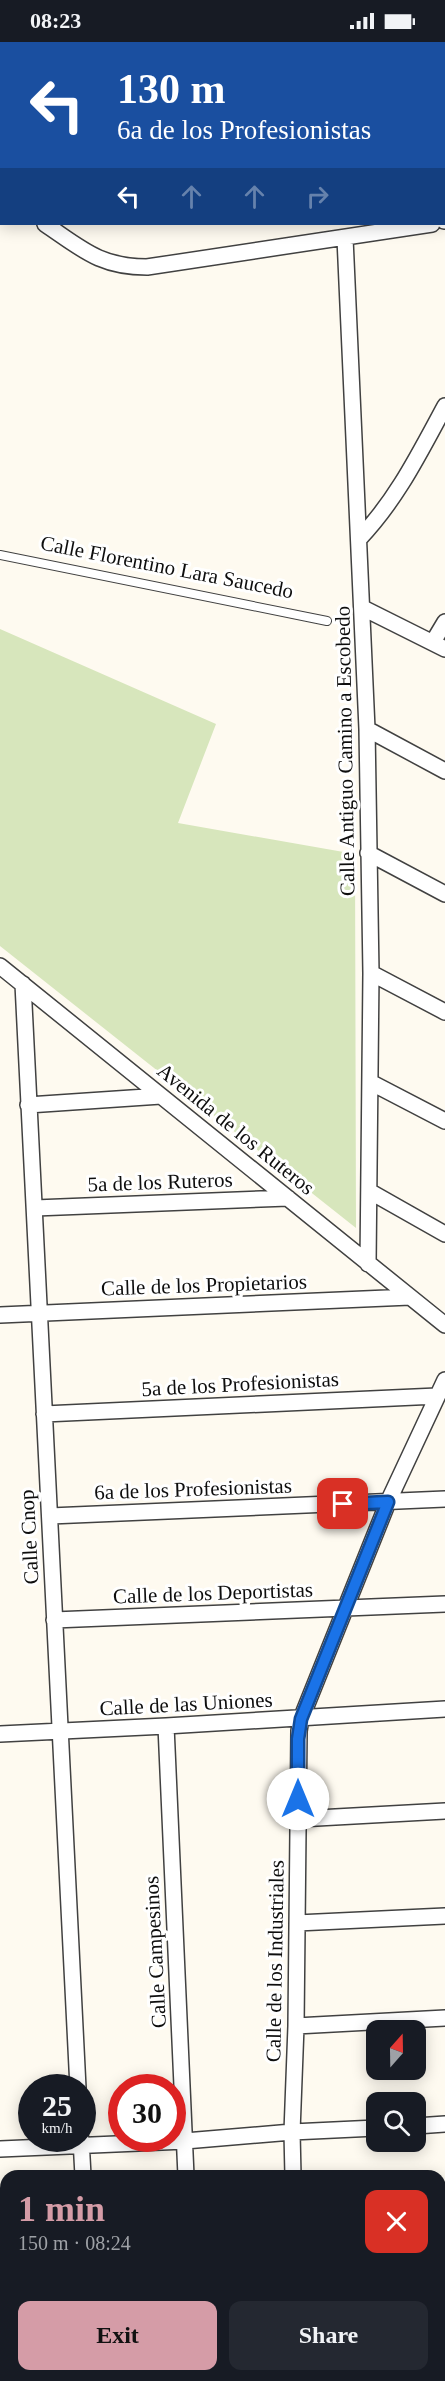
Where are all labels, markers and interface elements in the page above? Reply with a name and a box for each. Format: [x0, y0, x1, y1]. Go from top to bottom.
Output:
text: 08:23 [30, 8, 81, 33]
icon: left [18, 66, 96, 144]
text: 130 m [117, 66, 226, 112]
text: 6a de los Profesionistas [117, 115, 371, 145]
icon: left [112, 180, 145, 213]
icon: ahead [175, 180, 208, 213]
icon: ahead [238, 180, 271, 213]
icon: right [301, 180, 334, 213]
street label: Calle Florentino Lara Saucedo [38, 531, 296, 603]
street label: Calle Antiguo Camino a Escobedo [330, 606, 360, 896]
street label: Avenida de los Ruteros [153, 1058, 319, 1200]
street label: 5a de los Ruteros [87, 1167, 233, 1197]
street label: Calle de los Propietarios [101, 1269, 307, 1301]
street label: 5a de los Profesionistas [141, 1367, 339, 1401]
street label: 6a de los Profesionistas [94, 1474, 292, 1504]
pin [317, 1478, 368, 1529]
icon: arrive [326, 1487, 359, 1520]
street label: Calle Cnop [15, 1489, 43, 1585]
street label: Calle de los Deportistas [113, 1578, 313, 1608]
street label: Calle de las Uniones [99, 1687, 273, 1721]
position arrow [266, 1767, 330, 1831]
street label: Calle de los Industriales [261, 1860, 289, 2062]
street label: Calle Campesinos [139, 1875, 171, 2029]
north arrow [366, 2020, 426, 2080]
map controls [366, 2020, 426, 2152]
speed limit sign: 30 [108, 2074, 186, 2152]
text: 25 [42, 2089, 72, 2122]
button: search [366, 2092, 426, 2152]
text: km/h [42, 2120, 72, 2136]
text: 1 min [18, 2189, 105, 2229]
button: close [365, 2190, 428, 2253]
text: 150 m · 08:24 [18, 2232, 131, 2254]
button: Exit [18, 2301, 217, 2370]
button: Share [229, 2301, 428, 2370]

